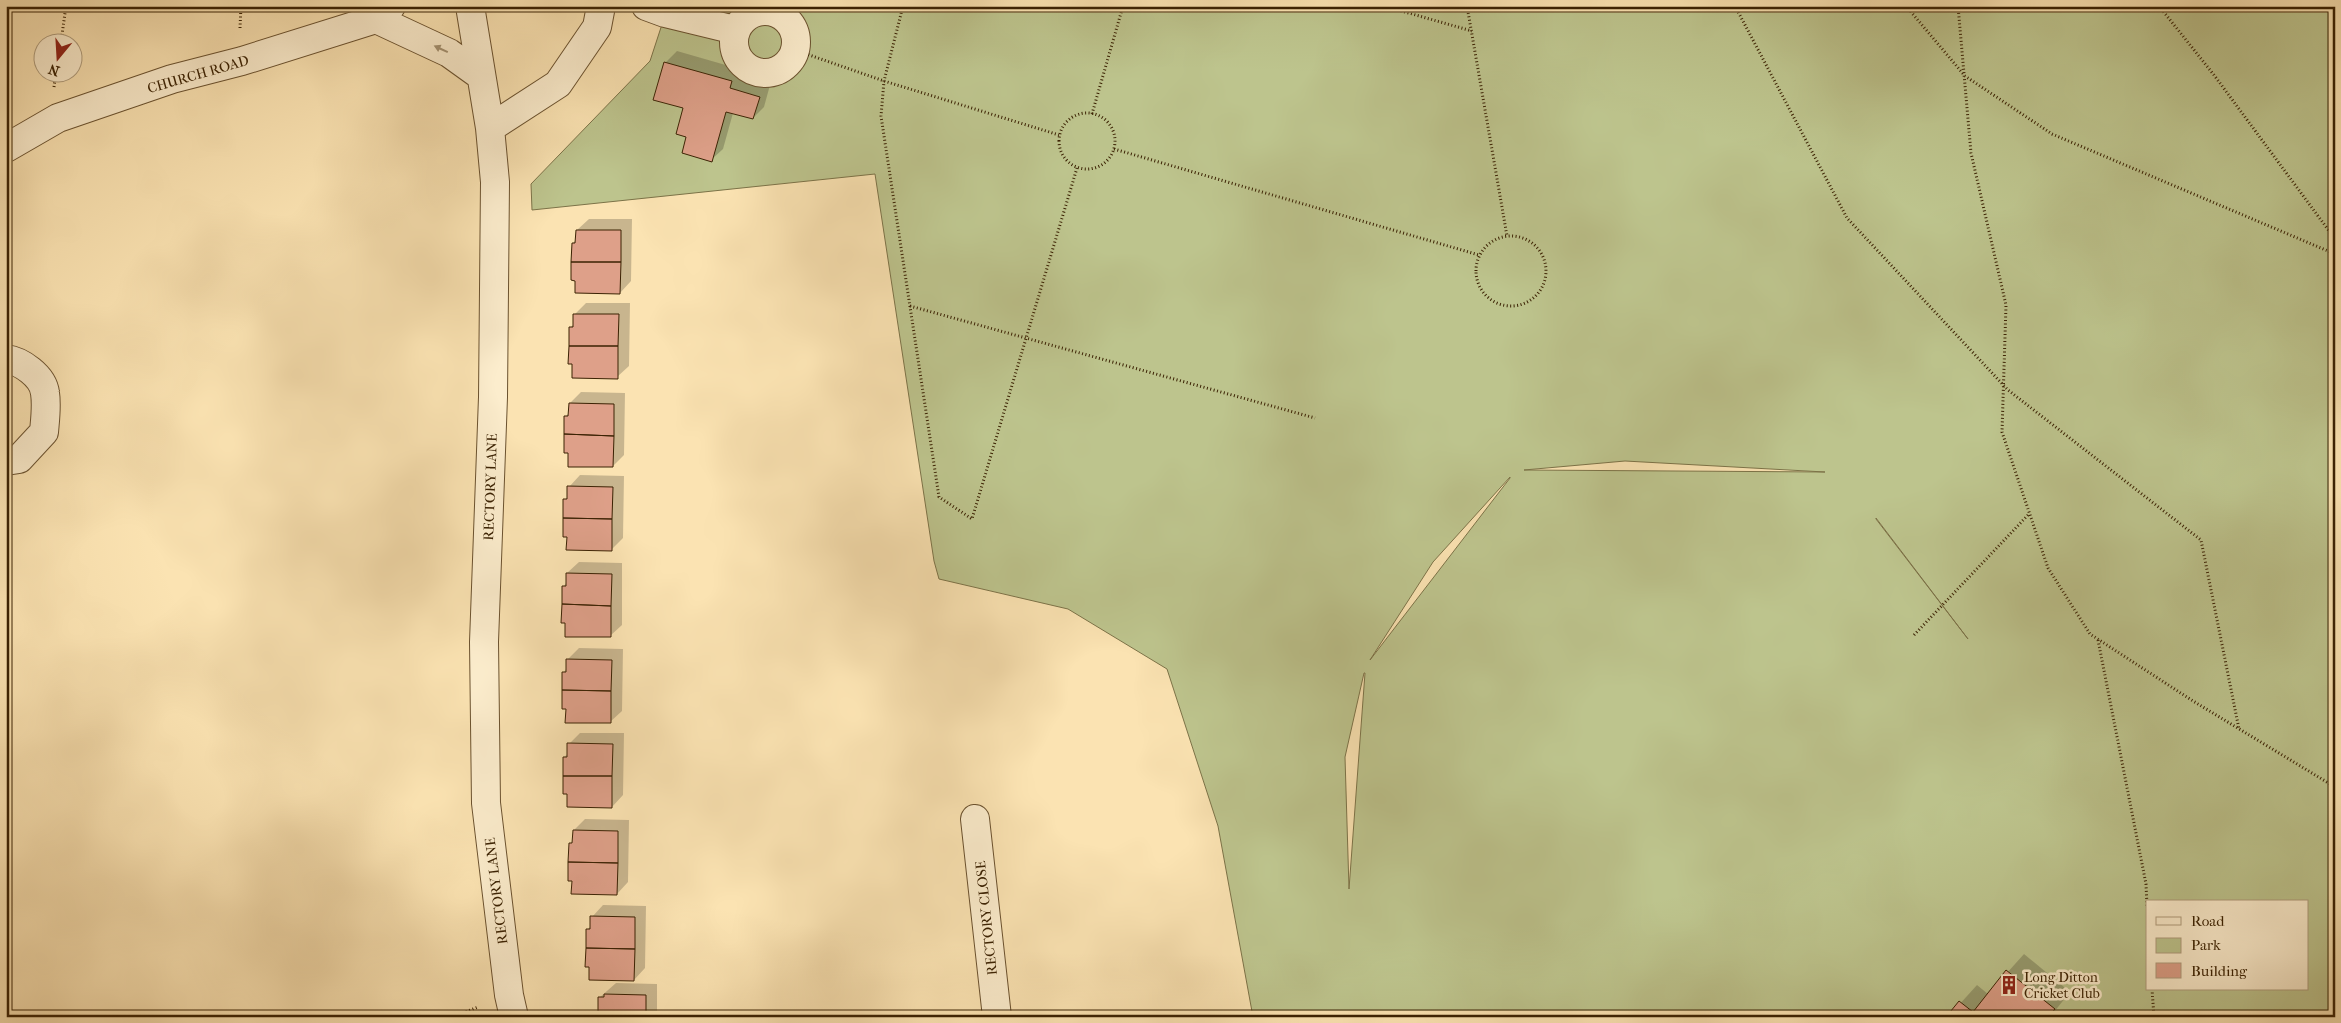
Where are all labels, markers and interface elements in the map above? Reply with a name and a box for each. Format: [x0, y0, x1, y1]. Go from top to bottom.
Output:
north arrow [32, 32, 82, 82]
one-way arrow [434, 45, 448, 53]
street label: CHURCH ROAD [145, 52, 251, 97]
text: N [46, 60, 62, 80]
street label: RECTORY LANE [480, 433, 501, 541]
street label: RECTORY LANE [481, 836, 511, 945]
street label: RECTORY CLOSE [972, 859, 1001, 976]
legend [2146, 900, 2308, 990]
text: Road [2191, 912, 2225, 930]
text: Park [2191, 936, 2221, 954]
text: Building [2191, 962, 2248, 980]
place label: Long Ditton Cricket Club [2024, 969, 2100, 1002]
building icon: Long Ditton Cricket Club [1998, 974, 2020, 996]

